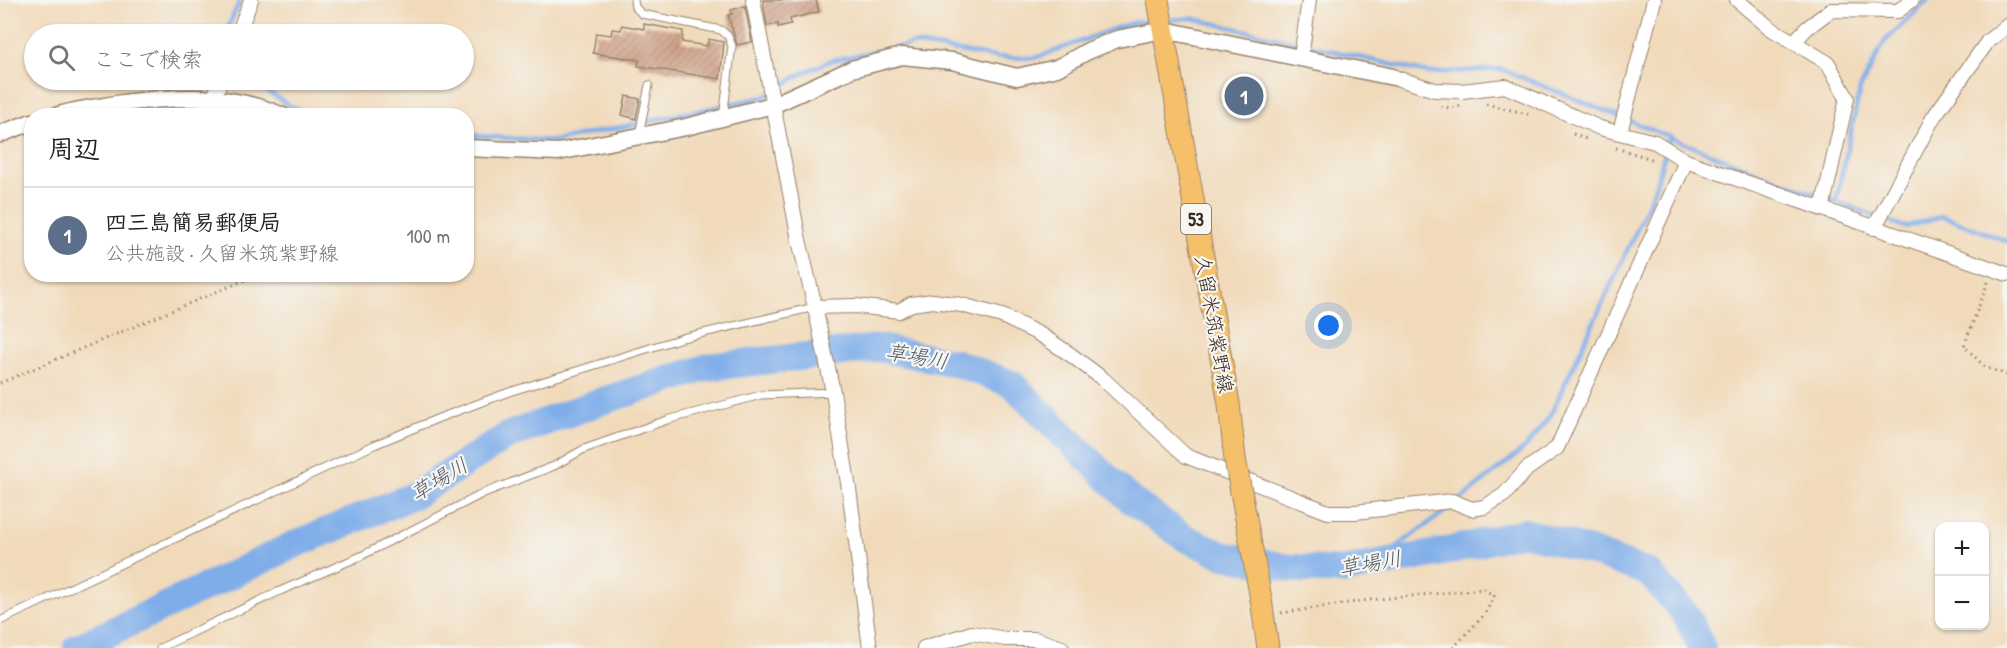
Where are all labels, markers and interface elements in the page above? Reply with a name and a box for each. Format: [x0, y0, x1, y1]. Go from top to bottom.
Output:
search box [24, 24, 474, 90]
icon: search [45, 41, 78, 74]
text: ここで検索 [93, 44, 203, 74]
pin: 1 [1224, 74, 1264, 118]
text: 周辺 [48, 131, 100, 166]
road number: 53 [1181, 204, 1211, 234]
text: 四三島簡易郵便局 [105, 207, 281, 237]
text: 1 [64, 222, 71, 249]
text: 100 m [407, 222, 450, 249]
text: 公共施設 · 久留米筑紫野線 [105, 239, 338, 266]
street label: 久留米筑紫野線 [1190, 253, 1240, 395]
your location [1314, 311, 1343, 340]
water label: 草場川 [883, 336, 951, 376]
water label: 草場川 [405, 450, 473, 508]
map controls [1935, 522, 1989, 630]
button: + [1935, 522, 1989, 576]
water label: 草場川 [1336, 543, 1404, 583]
button: − [1935, 576, 1989, 630]

